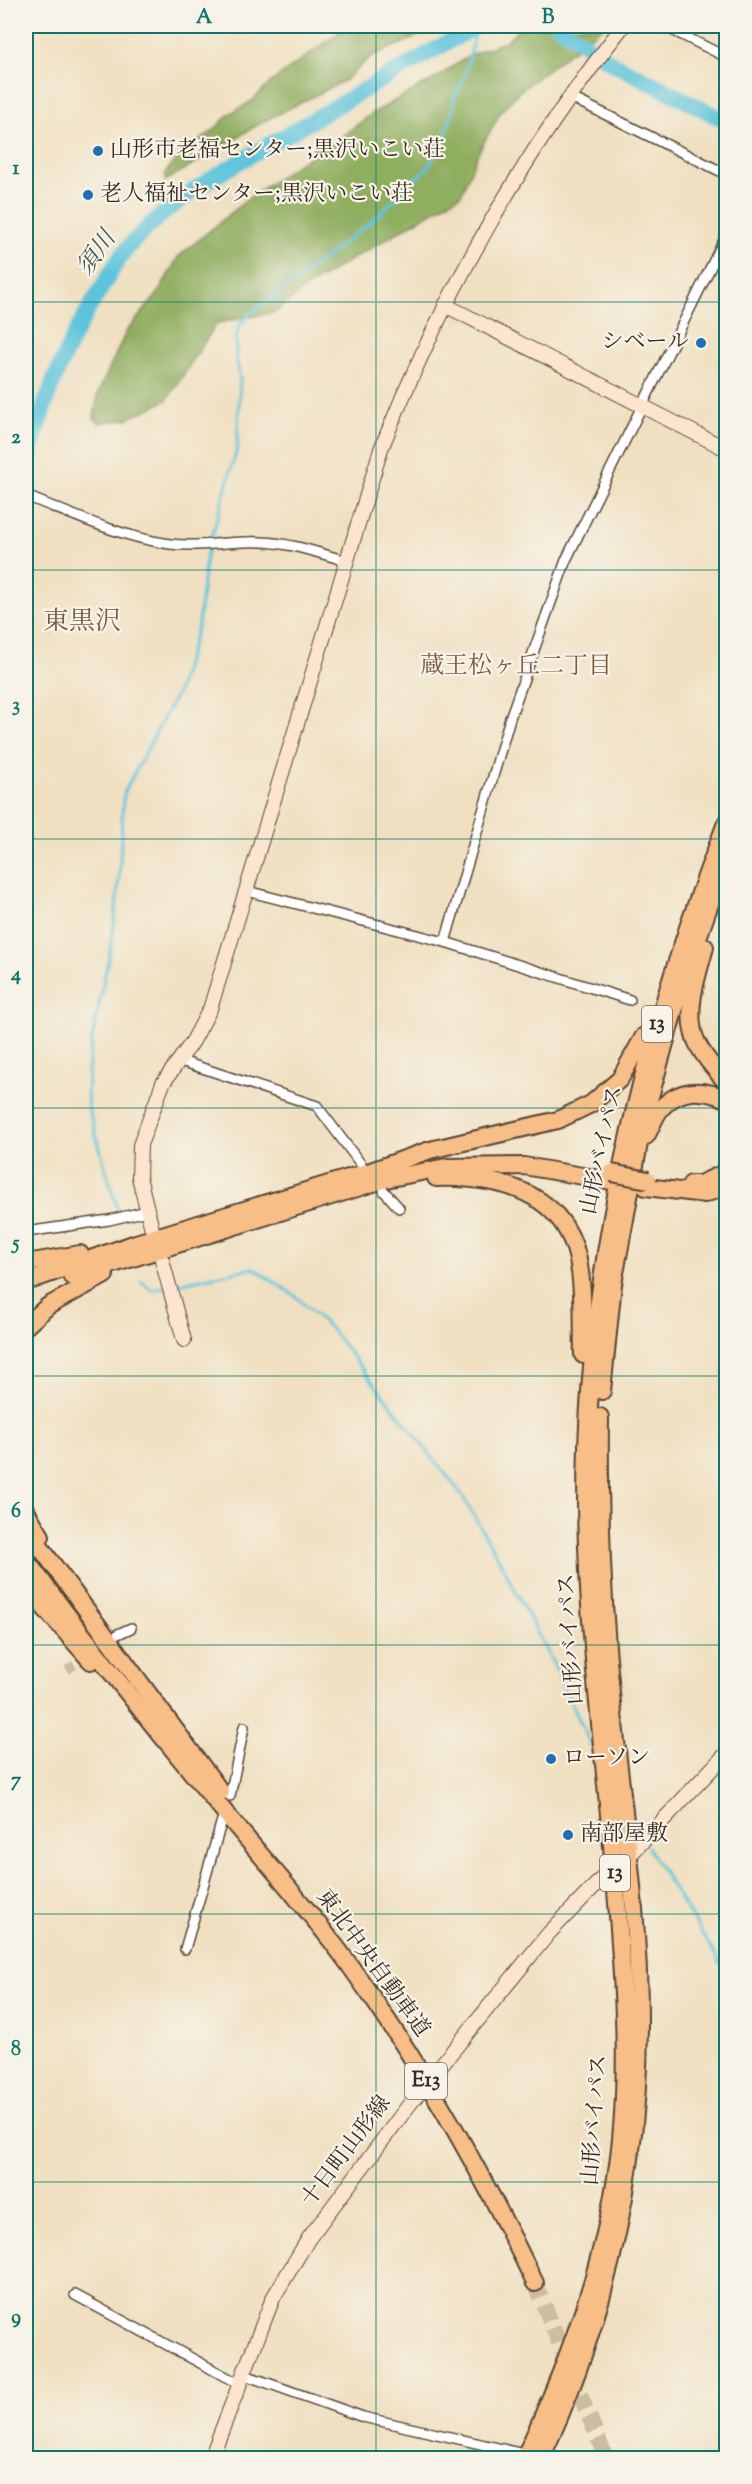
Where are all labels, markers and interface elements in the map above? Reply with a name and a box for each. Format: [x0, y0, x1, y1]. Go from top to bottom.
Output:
text: A [196, 4, 213, 33]
text: B [542, 4, 555, 33]
place label: 山形市老福センター;黒沢いこい荘 [110, 135, 445, 167]
marker: 山形市老福センター;黒沢いこい荘 [91, 144, 105, 158]
text: 1 [13, 155, 20, 184]
place label: 老人福祉センター;黒沢いこい荘 [100, 179, 413, 211]
marker: 老人福祉センター;黒沢いこい荘 [81, 188, 95, 202]
water label: 須川 [69, 222, 126, 283]
place label: シベール [601, 327, 689, 359]
marker: シベール [694, 336, 708, 350]
text: 2 [11, 424, 21, 453]
district label: 東黒沢 [43, 604, 121, 641]
district label: 蔵王松ヶ丘二丁目 [420, 650, 612, 684]
text: 3 [12, 692, 20, 721]
text: 4 [10, 961, 21, 990]
road number: 13 [642, 1006, 672, 1042]
street label: 山形バイパス [574, 1082, 632, 1218]
text: 5 [11, 1230, 20, 1259]
text: 6 [11, 1498, 21, 1527]
street label: 山形バイパス [551, 1572, 593, 1706]
place label: ローソン [563, 1743, 650, 1775]
marker: ローソン [544, 1752, 558, 1766]
text: 7 [11, 1767, 22, 1796]
place label: 南部屋敷 [580, 1819, 668, 1851]
marker: 南部屋敷 [561, 1828, 575, 1842]
road number: 13 [600, 1855, 630, 1891]
street label: 東北中央自動車道 [307, 1883, 437, 2045]
text: 8 [11, 2036, 21, 2065]
street label: 山形バイパス [575, 2053, 617, 2187]
road number: E13 [405, 2063, 447, 2099]
street label: 十日町山形線 [294, 2090, 400, 2214]
text: 9 [11, 2304, 21, 2333]

